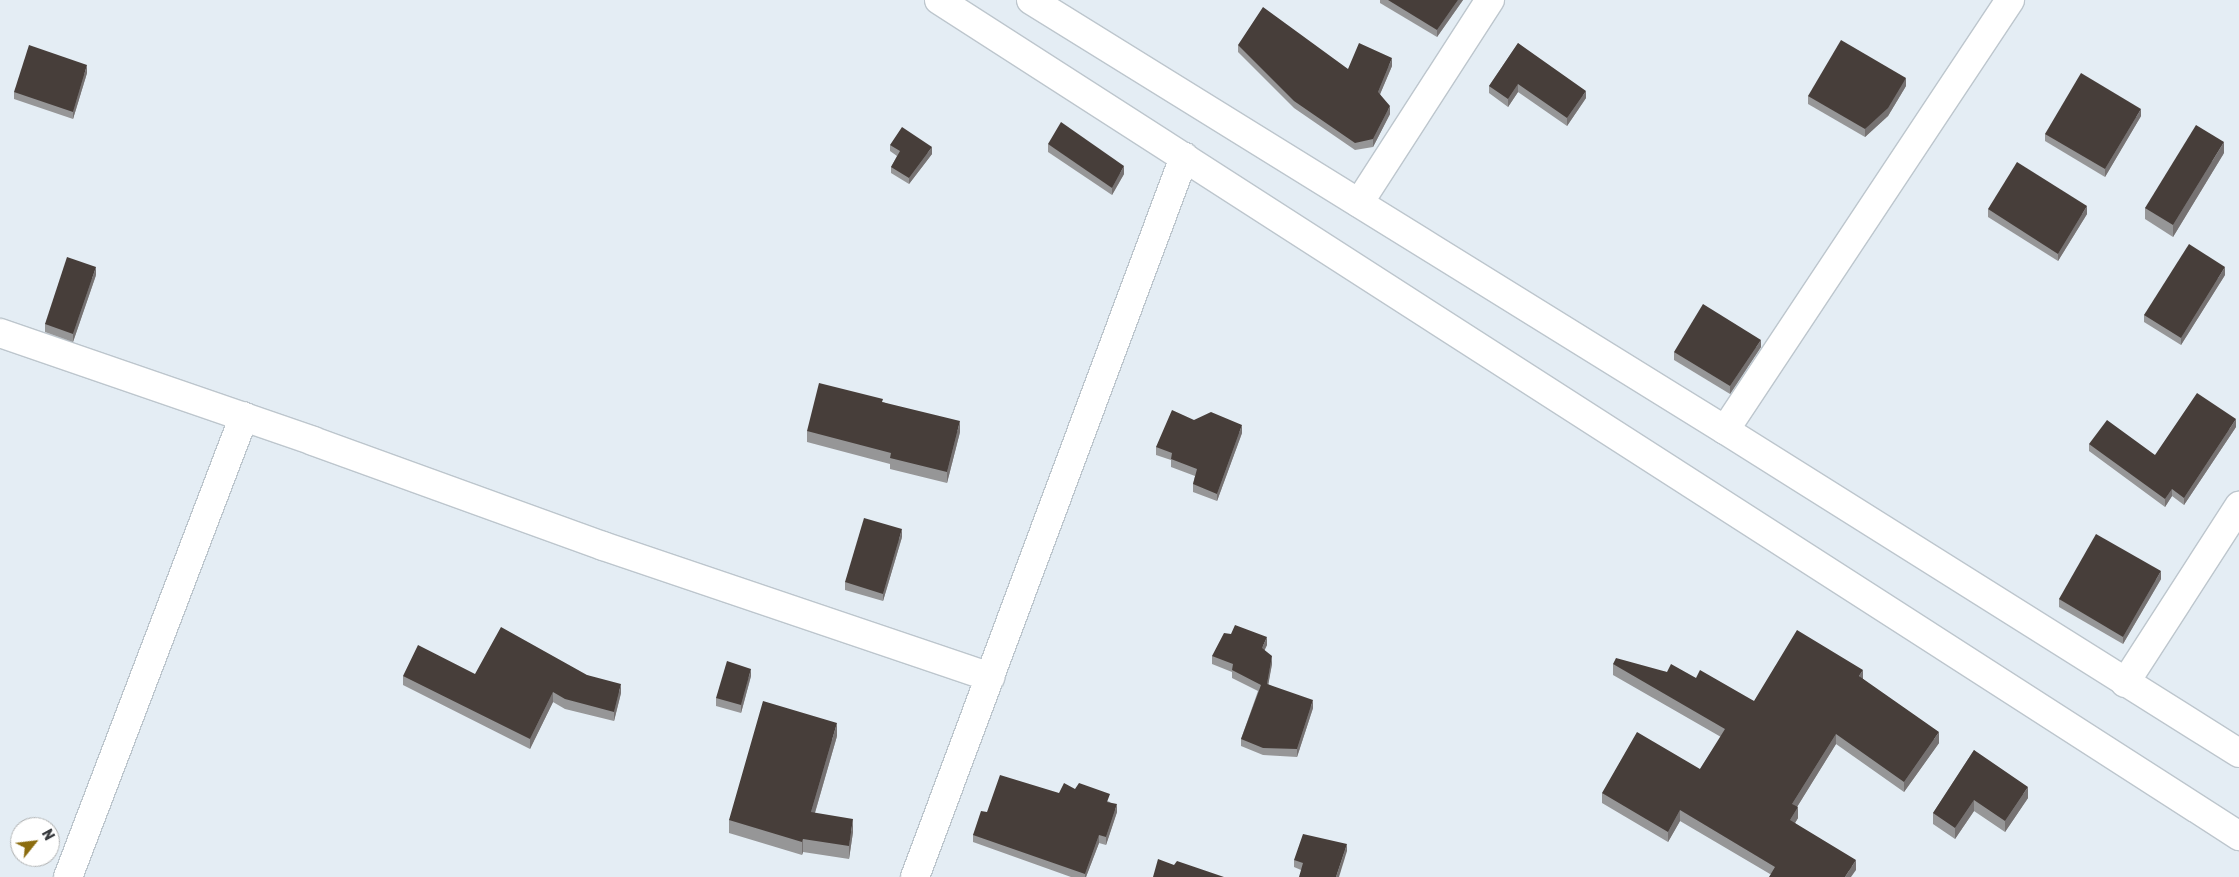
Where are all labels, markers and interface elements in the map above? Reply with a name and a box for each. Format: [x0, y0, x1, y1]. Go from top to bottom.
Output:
north arrow [10, 817, 60, 867]
text: N [38, 826, 58, 843]

